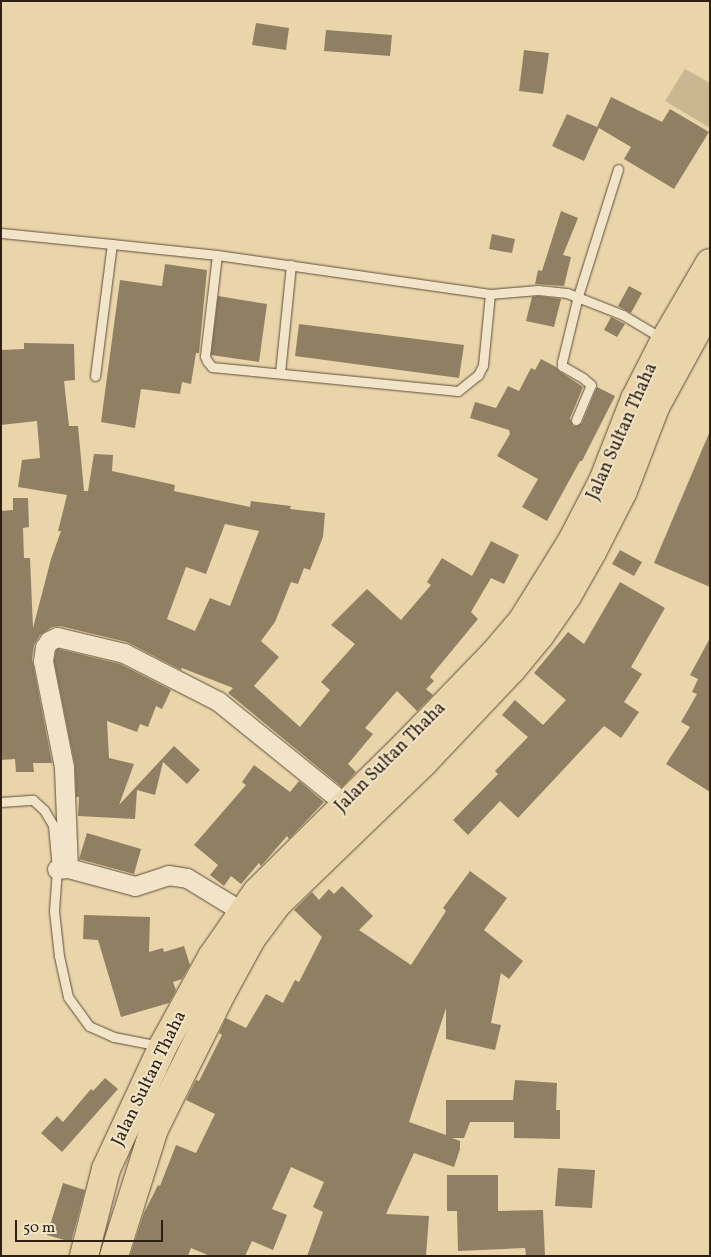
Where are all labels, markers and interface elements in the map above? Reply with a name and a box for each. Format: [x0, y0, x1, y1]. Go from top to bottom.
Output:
street label: Jalan Sultan Thaha [583, 360, 663, 504]
street label: Jalan Sultan Thaha [331, 698, 451, 818]
street label: Jalan Sultan Thaha [108, 1008, 192, 1150]
scale bar [18, 1210, 165, 1242]
text: 50 m [23, 1218, 55, 1239]

